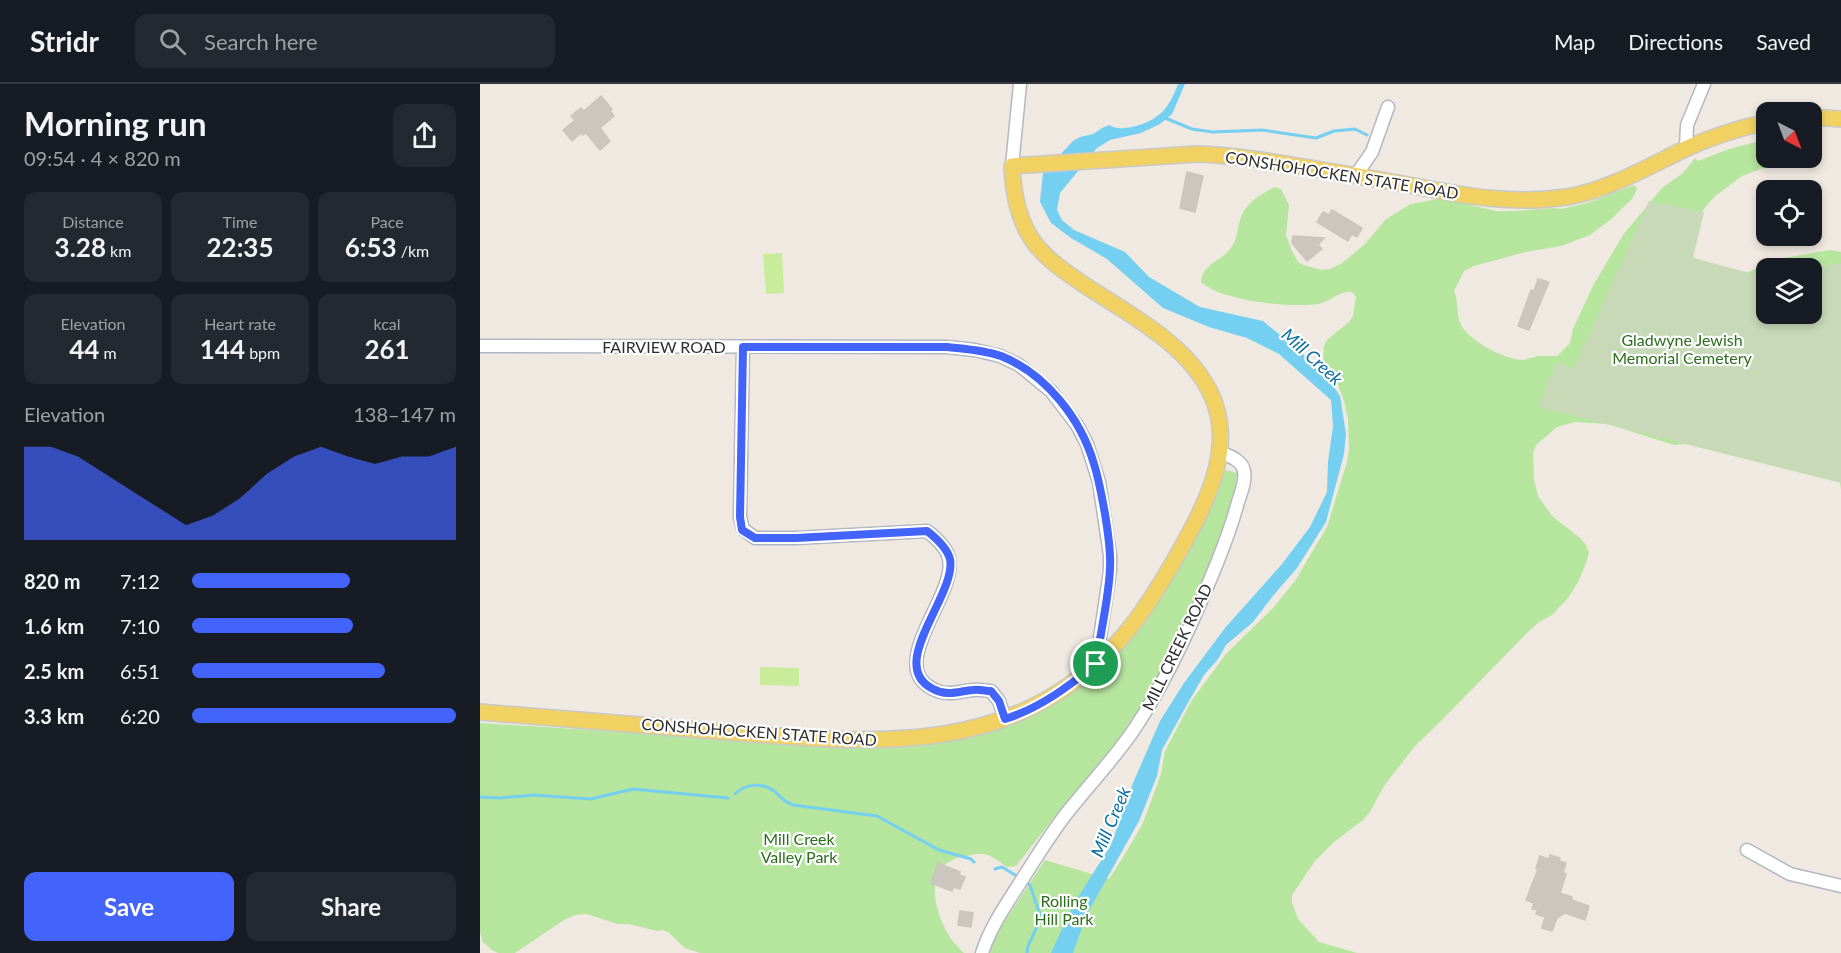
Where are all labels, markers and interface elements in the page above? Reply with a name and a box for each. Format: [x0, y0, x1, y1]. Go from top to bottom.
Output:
search box [135, 14, 555, 68]
text: Stridr [30, 24, 99, 58]
icon: search [156, 25, 189, 58]
text: Search here [204, 28, 318, 55]
text: Map [1554, 29, 1595, 54]
text: Directions [1628, 29, 1723, 54]
text: Saved [1756, 29, 1811, 54]
north arrow [1756, 102, 1822, 168]
map controls [1756, 102, 1822, 324]
text: Morning run [24, 103, 207, 143]
button: share [393, 104, 456, 167]
text: 09:54 · 4 × 820 m [24, 146, 181, 170]
street label: CONSHOHOCKEN STATE ROAD [1224, 147, 1460, 202]
button: locate [1756, 180, 1822, 246]
text: Distance [62, 212, 124, 231]
text: Time [223, 212, 257, 231]
text: Pace [370, 212, 404, 231]
text: 3.28 [55, 231, 106, 263]
text: 22:35 [206, 231, 274, 263]
text: 6:53 [345, 231, 397, 263]
text: km [106, 241, 131, 260]
text: /km [397, 241, 429, 260]
button: layers [1756, 258, 1822, 324]
text: Elevation [61, 314, 126, 333]
text: Heart rate [204, 314, 276, 333]
text: kcal [373, 314, 401, 333]
water label: Mill Creek [1278, 323, 1348, 390]
park label: Gladwyne Jewish Memorial Cemetery [1612, 330, 1753, 367]
text: 44 [69, 333, 99, 365]
text: 144 [200, 333, 245, 365]
text: 261 [364, 333, 410, 365]
street label: FAIRVIEW ROAD [602, 337, 726, 356]
text: m [99, 343, 117, 362]
text: bpm [245, 343, 280, 362]
text: Elevation [24, 402, 105, 426]
text: 138–147 m [353, 402, 456, 426]
text: 820 m [24, 569, 80, 593]
text: 7:12 [120, 569, 160, 593]
street label: MILL CREEK ROAD [1138, 580, 1215, 713]
text: 1.6 km [24, 614, 84, 638]
text: 7:10 [120, 614, 160, 638]
pin [1070, 638, 1121, 689]
icon: arrive [1079, 647, 1112, 680]
text: 2.5 km [24, 659, 84, 683]
text: 6:51 [120, 659, 160, 683]
text: 3.3 km [24, 704, 84, 728]
text: 6:20 [120, 704, 160, 728]
street label: CONSHOHOCKEN STATE ROAD [641, 714, 877, 749]
water label: Mill Creek [1085, 783, 1135, 860]
park label: Mill Creek Valley Park [761, 829, 838, 866]
button: Save [24, 872, 234, 941]
button: Share [246, 872, 456, 941]
park label: Rolling Hill Park [1035, 891, 1094, 928]

